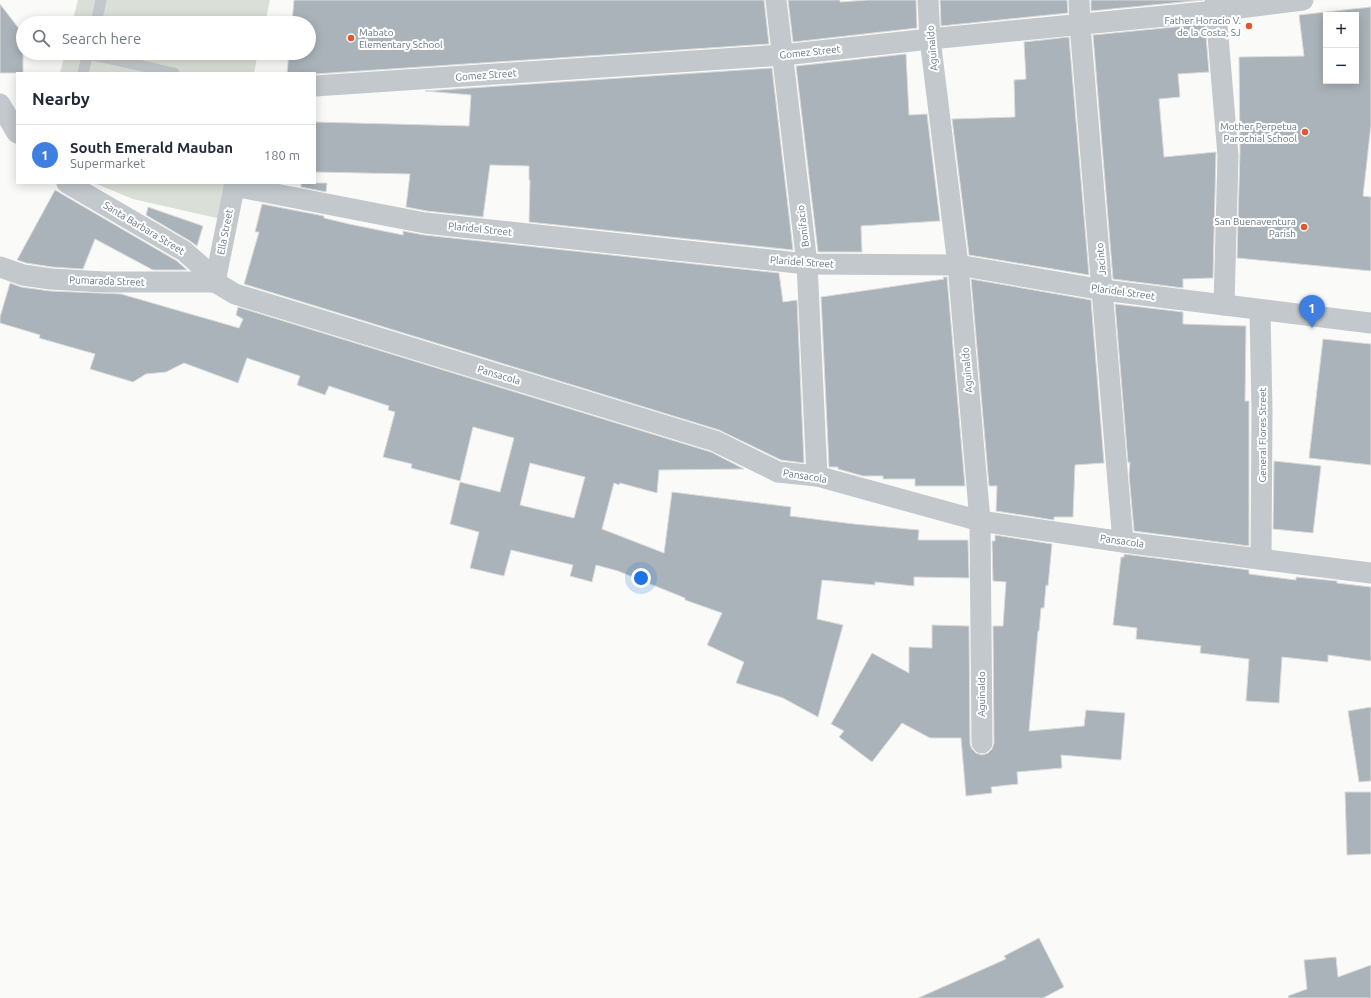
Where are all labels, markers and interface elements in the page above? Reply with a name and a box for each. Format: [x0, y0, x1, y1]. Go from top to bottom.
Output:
map controls [1323, 12, 1359, 84]
button: + [1323, 12, 1359, 48]
place label: Father Horacio V. de la Costa, SJ [1165, 15, 1241, 38]
search box [16, 16, 316, 60]
marker: Father Horacio V. de la Costa, SJ [1244, 21, 1254, 31]
street label: Aguinaldo [925, 25, 939, 71]
icon: search [30, 27, 52, 49]
place label: Mabato Elementary School [359, 27, 443, 50]
text: Search here [62, 30, 141, 47]
marker: Mabato Elementary School [346, 33, 356, 43]
street label: Gomez Street [779, 43, 841, 61]
button: − [1323, 48, 1359, 84]
street label: Gomez Street [455, 67, 517, 83]
text: Nearby [32, 89, 90, 108]
place label: Mother Perpetua Parochial School [1220, 121, 1297, 144]
marker: Mother Perpetua Parochial School [1300, 127, 1310, 137]
text: South Emerald Mauban [70, 139, 233, 156]
text: 1 [41, 148, 49, 162]
text: 180 m [264, 148, 300, 162]
text: Supermarket [70, 156, 145, 170]
street label: Santa Barbara Street [101, 199, 187, 257]
street label: Bonifacio [795, 204, 811, 248]
street label: Ella Street [215, 208, 235, 256]
place label: San Buenaventura Parish [1215, 216, 1296, 239]
street label: Plaridel Street [448, 220, 513, 238]
marker: San Buenaventura Parish [1299, 222, 1309, 232]
street label: Jacinto [1094, 242, 1108, 276]
street label: Plaridel Street [770, 254, 834, 270]
street label: Pumarada Street [69, 274, 145, 288]
street label: Plaridel Street [1090, 282, 1156, 302]
pin: 1 [1299, 295, 1325, 328]
street label: Aguinaldo [960, 347, 974, 393]
street label: Pansacola [476, 363, 522, 387]
street label: General Flores Street [1257, 388, 1268, 482]
street label: Pansacola [782, 467, 828, 485]
street label: Pansacola [1099, 532, 1145, 550]
your location [631, 568, 651, 588]
street label: Aguinaldo [976, 671, 987, 717]

